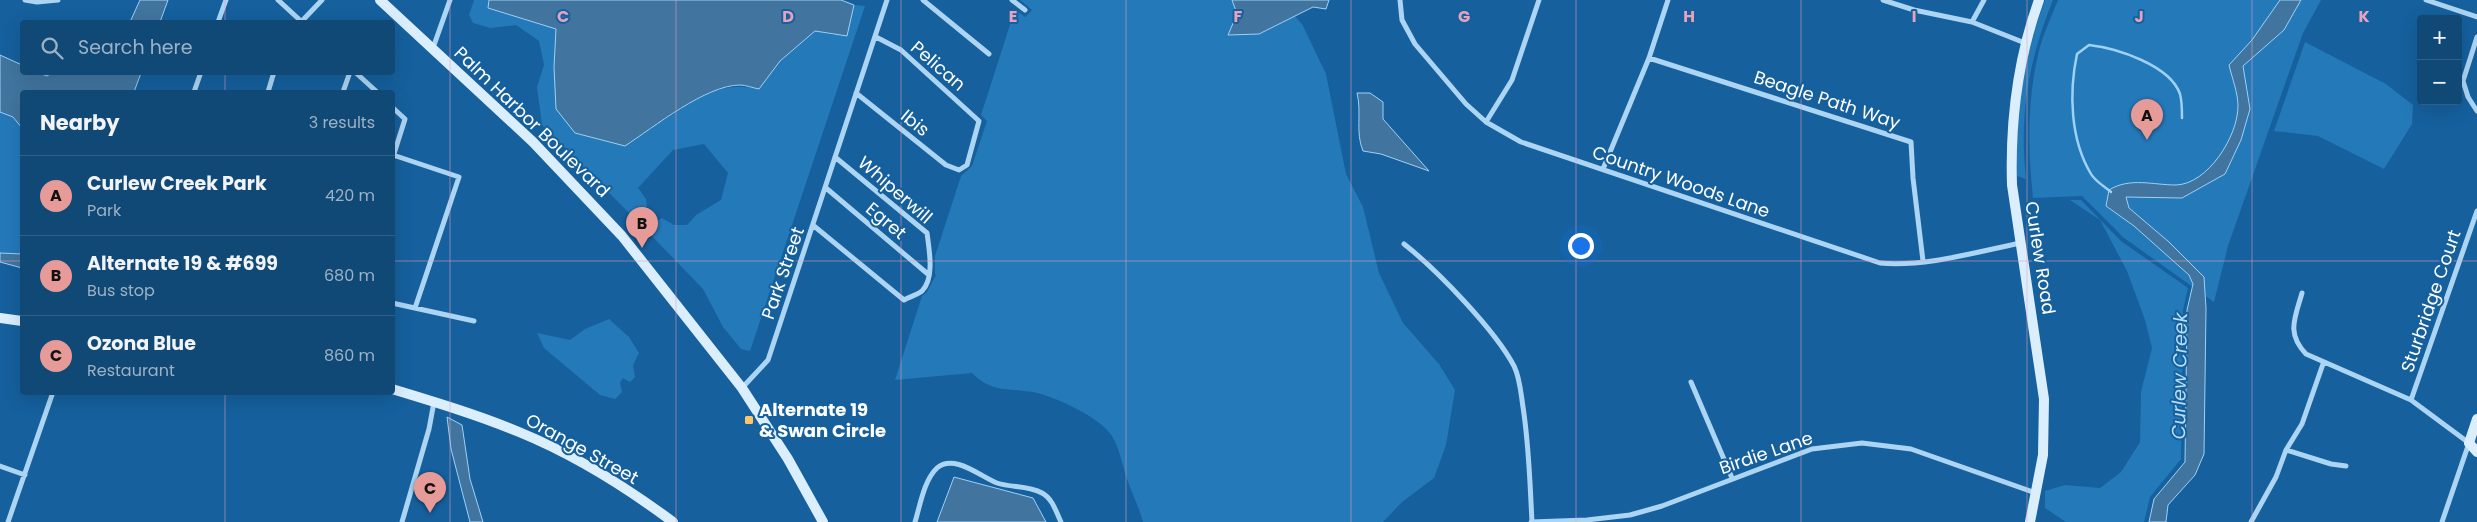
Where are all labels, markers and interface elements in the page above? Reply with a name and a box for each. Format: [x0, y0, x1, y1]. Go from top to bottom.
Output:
text: C [557, 5, 569, 28]
text: D [782, 5, 794, 28]
text: E [1009, 5, 1017, 28]
text: F [1234, 5, 1243, 28]
text: G [1458, 5, 1470, 28]
text: H [1683, 5, 1695, 28]
text: I [1912, 5, 1916, 28]
text: J [2134, 5, 2144, 28]
text: K [2358, 5, 2370, 28]
map controls [2417, 15, 2462, 105]
button: + [2417, 15, 2462, 60]
search box [20, 20, 395, 75]
icon: search [38, 34, 66, 62]
text: Search here [78, 34, 192, 61]
street label: Pelican [906, 35, 971, 96]
street label: Palm Harbor Boulevard [449, 41, 616, 203]
button: − [2417, 60, 2462, 105]
street label: Beagle Path Way [1751, 64, 1903, 135]
pin: A [2131, 99, 2163, 140]
street label: Ibis [896, 103, 935, 142]
text: Nearby [40, 108, 120, 137]
text: 3 results [309, 111, 375, 134]
street label: Country Woods Lane [1589, 139, 1773, 224]
street label: Whiperwill [853, 150, 938, 229]
text: Curlew Creek Park [87, 170, 267, 197]
text: A [50, 184, 62, 207]
text: 420 m [325, 184, 375, 207]
street label: Egret [861, 196, 912, 245]
text: Park [87, 199, 121, 222]
street label: Curlew Road [2019, 200, 2062, 316]
pin: B [626, 207, 658, 248]
street label: Park Street [755, 223, 810, 322]
street label: Sturbridge Court [2394, 226, 2467, 375]
your location [1568, 233, 1594, 259]
text: Alternate 19 & #699 [87, 250, 278, 277]
text: B [51, 264, 61, 287]
text: 680 m [324, 264, 375, 287]
text: Bus stop [87, 279, 155, 302]
water label: Curlew Creek [2165, 311, 2194, 440]
text: Ozona Blue [87, 330, 196, 357]
text: C [50, 344, 62, 367]
text: 860 m [324, 344, 375, 367]
text: Restaurant [87, 359, 175, 382]
place label: Alternate 19 & Swan Circle [759, 397, 886, 443]
street label: Orange Street [521, 407, 643, 490]
marker: Alternate 19 & Swan Circle [743, 414, 755, 426]
street label: Birdie Lane [1716, 425, 1816, 480]
pin: C [414, 472, 446, 513]

